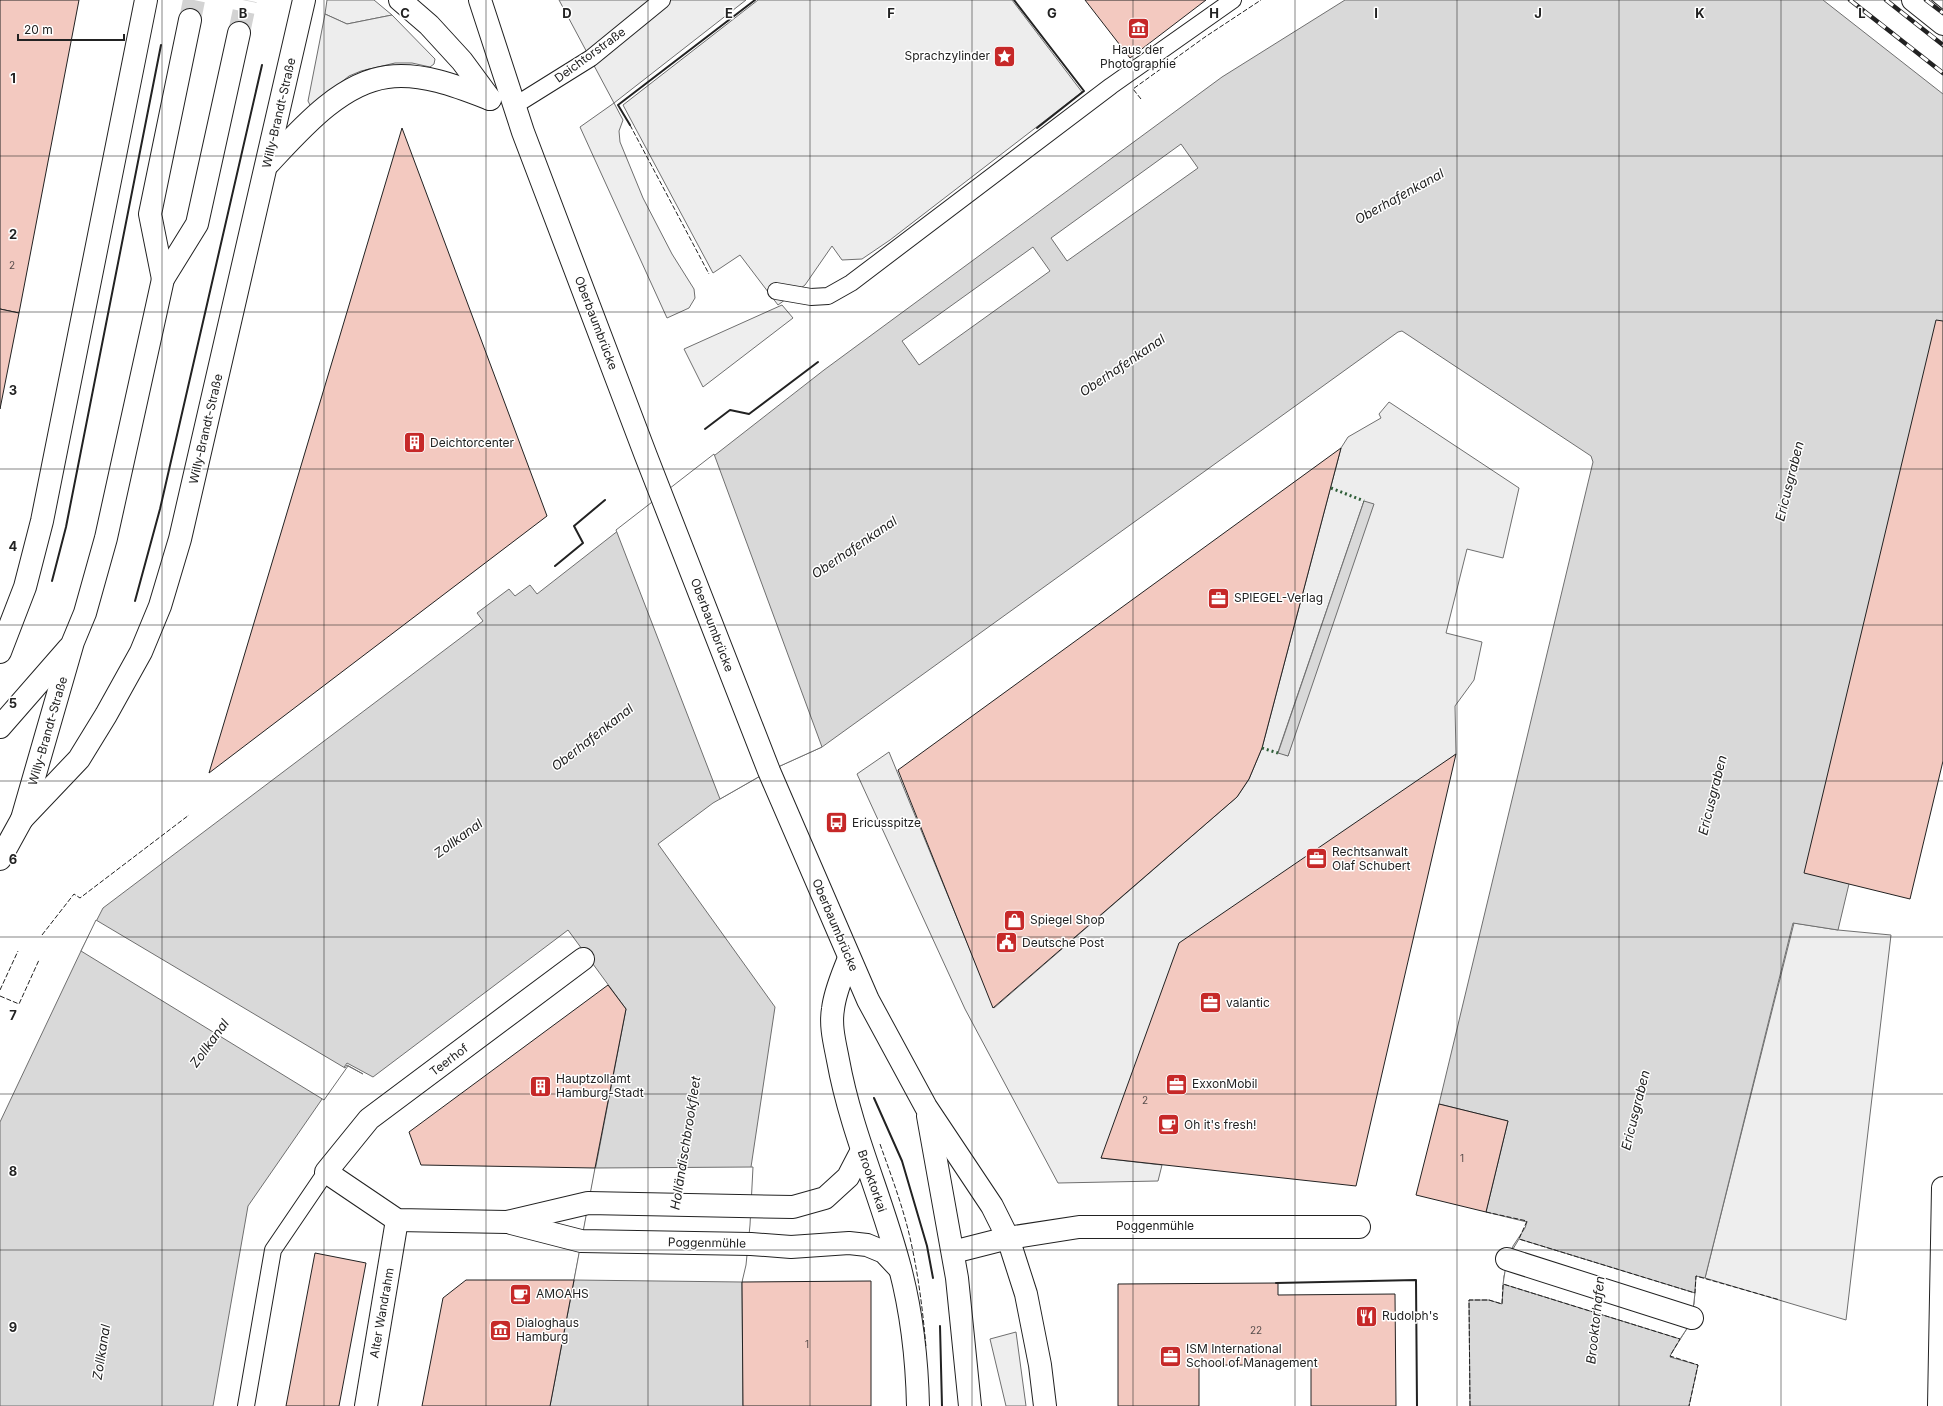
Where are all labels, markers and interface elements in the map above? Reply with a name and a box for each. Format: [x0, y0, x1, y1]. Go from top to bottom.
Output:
text: B [239, 5, 248, 21]
text: C [400, 5, 410, 21]
text: D [562, 5, 572, 21]
text: E [725, 5, 733, 21]
text: F [887, 5, 895, 21]
text: G [1047, 5, 1057, 21]
text: H [1209, 5, 1219, 21]
text: I [1374, 5, 1378, 21]
text: J [1534, 5, 1542, 21]
text: K [1695, 5, 1705, 21]
text: L [1858, 5, 1866, 21]
scale bar [18, 16, 124, 42]
museum icon: Haus der Photographie [1125, 16, 1151, 42]
text: 20 m [24, 22, 53, 37]
street label: Deichtorstraße [551, 24, 628, 85]
place label: Haus der Photographie [1100, 42, 1176, 71]
place icon: Sprachzylinder [992, 43, 1018, 69]
place label: Sprachzylinder [905, 48, 990, 63]
street label: Willy-Brandt-Straße [259, 56, 298, 169]
text: 1 [10, 70, 16, 86]
water label: Oberhafenkanal [1352, 164, 1447, 227]
text: 2 [9, 226, 17, 242]
house number: 2 [9, 259, 15, 271]
street label: Oberbaumbrücke [572, 274, 621, 372]
water label: Oberhafenkanal [1076, 330, 1168, 399]
street label: Willy-Brandt-Straße [186, 372, 225, 485]
text: 3 [9, 382, 17, 398]
building icon: Deichtorcenter [401, 430, 427, 456]
place label: Deichtorcenter [430, 435, 515, 450]
water label: Ericusgraben [1771, 439, 1807, 523]
water label: Oberhafenkanal [808, 512, 900, 581]
text: 4 [9, 538, 18, 554]
street label: Oberbaumbrücke [688, 576, 737, 674]
office icon: SPIEGEL-Verlag [1205, 585, 1231, 611]
place label: SPIEGEL-Verlag [1234, 590, 1323, 605]
street label: Willy-Brandt-Straße [25, 675, 70, 787]
text: 5 [9, 695, 17, 711]
water label: Oberhafenkanal [548, 700, 637, 774]
water label: Ericusgraben [1694, 753, 1730, 837]
bus stop icon: Ericusspitze [824, 810, 850, 836]
water label: Zollkanal [431, 815, 486, 861]
place label: Ericusspitze [852, 815, 921, 830]
place label: Rechtsanwalt Olaf Schubert [1332, 844, 1410, 873]
office icon: Rechtsanwalt Olaf Schubert [1304, 846, 1330, 872]
text: 6 [9, 851, 17, 867]
street label: Oberbaumbrücke [809, 876, 862, 973]
shop icon: Spiegel Shop [1001, 907, 1027, 933]
place label: Spiegel Shop [1030, 912, 1105, 927]
public building icon: Deutsche Post [994, 930, 1020, 956]
place label: Deutsche Post [1022, 935, 1104, 950]
office icon: valantic [1198, 990, 1224, 1016]
place label: valantic [1226, 995, 1270, 1010]
text: 7 [9, 1007, 17, 1023]
water label: Zollkanal [186, 1015, 232, 1070]
street label: Teerhof [427, 1040, 471, 1079]
water label: Ericusgraben [1617, 1068, 1653, 1152]
place label: Hauptzollamt Hamburg-Stadt [556, 1071, 644, 1100]
office icon: ExxonMobil [1163, 1071, 1189, 1097]
building icon: Hauptzollamt Hamburg-Stadt [528, 1073, 554, 1099]
water label: Holländischbrookfleet [667, 1074, 704, 1211]
place label: ExxonMobil [1192, 1076, 1258, 1091]
house number: 2 [1142, 1094, 1148, 1106]
cafe icon: Oh it's fresh! [1155, 1112, 1181, 1138]
place label: Oh it's fresh! [1184, 1117, 1256, 1132]
street label: Brooktorkai [855, 1148, 890, 1214]
house number: 1 [1460, 1152, 1464, 1164]
text: 8 [9, 1163, 17, 1179]
street label: Poggenmühle [1116, 1218, 1194, 1233]
street label: Poggenmühle [668, 1234, 746, 1251]
street label: Alter Wandrahm [366, 1267, 397, 1359]
water label: Brooktorhafen [1582, 1275, 1608, 1365]
cafe icon: AMOAHS [507, 1281, 533, 1307]
place label: AMOAHS [536, 1286, 589, 1301]
restaurant icon: Rudolph's [1353, 1303, 1379, 1329]
place label: Rudolph's [1382, 1308, 1439, 1323]
place label: Dialoghaus Hamburg [516, 1315, 579, 1344]
museum icon: Dialoghaus Hamburg [487, 1317, 513, 1343]
text: 9 [9, 1319, 17, 1335]
water label: Zollkanal [89, 1322, 113, 1381]
house number: 22 [1250, 1324, 1262, 1336]
house number: 1 [805, 1338, 809, 1350]
place label: ISM International School of Management [1186, 1341, 1318, 1370]
office icon: ISM International School of Management [1157, 1343, 1183, 1369]

